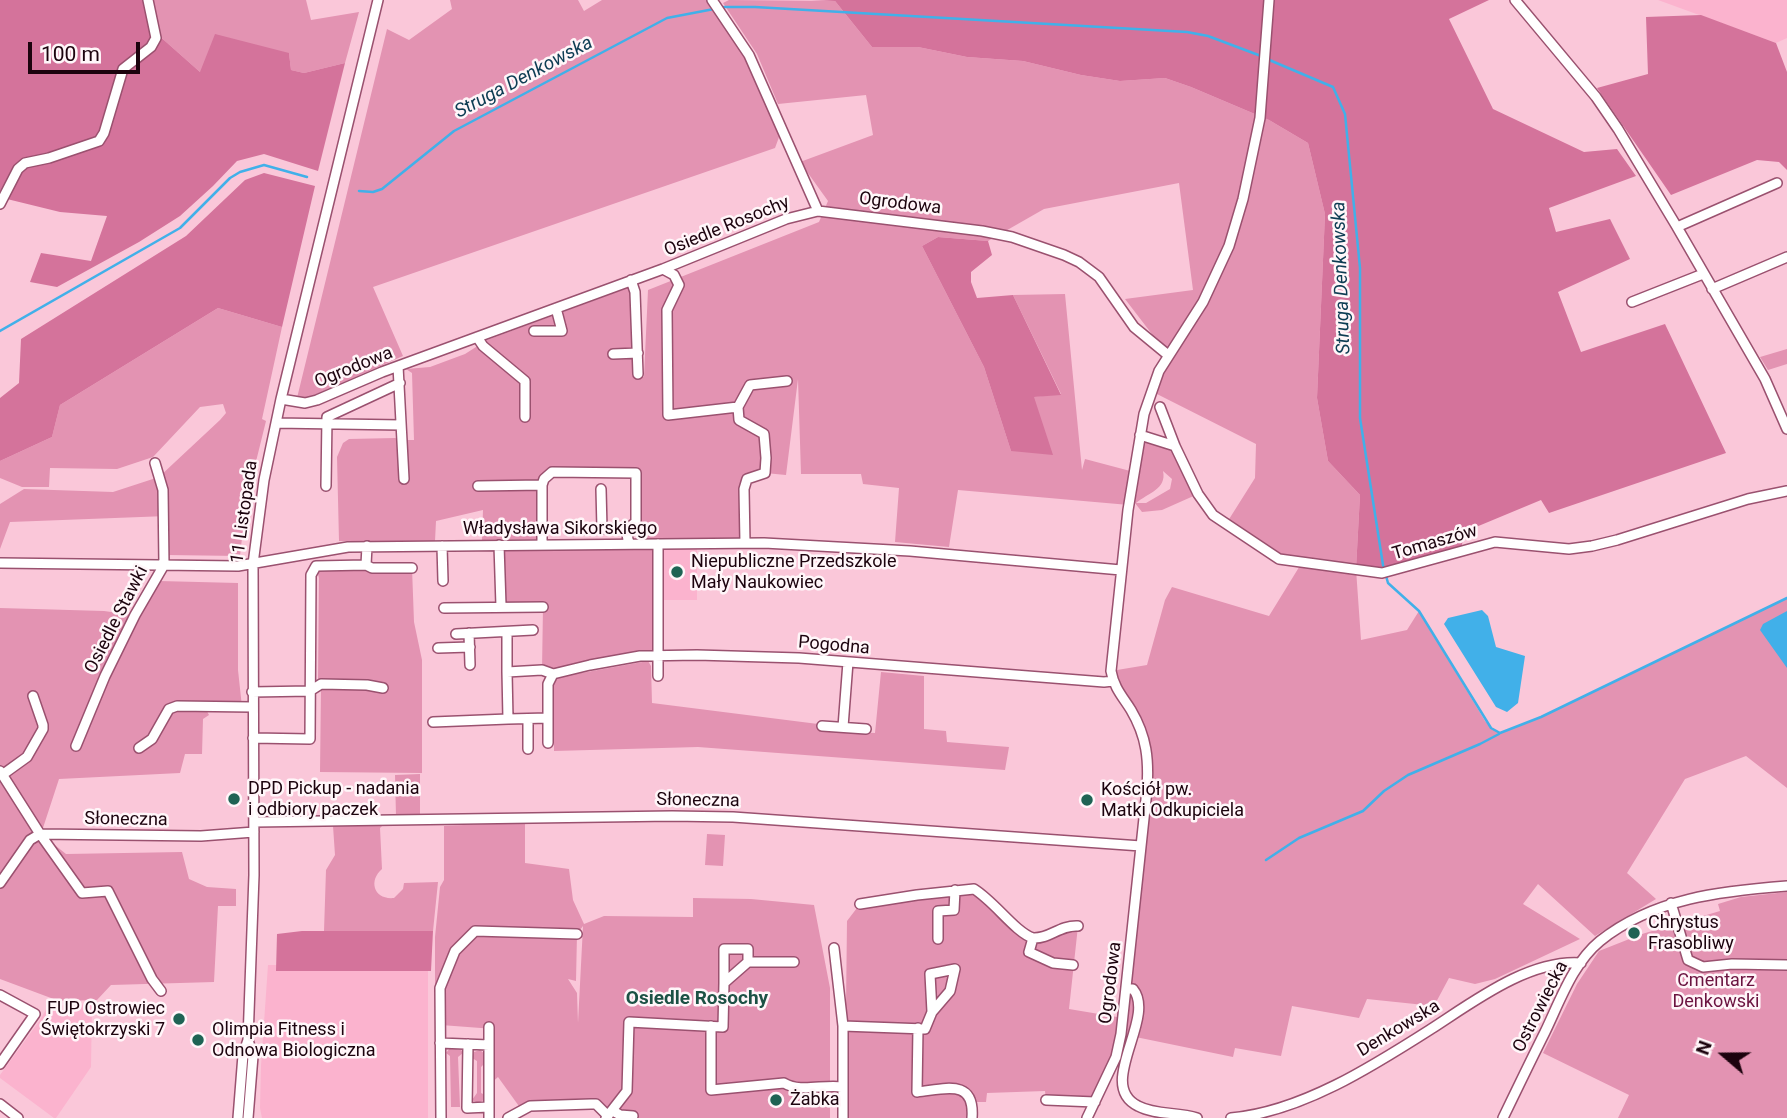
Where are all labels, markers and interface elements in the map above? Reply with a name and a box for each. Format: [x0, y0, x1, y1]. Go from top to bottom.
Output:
scale bar [32, 28, 144, 72]
water label: Struga Denkowska [451, 32, 597, 124]
text: 100 m [41, 42, 100, 66]
street label: Ogrodowa [858, 188, 942, 220]
street label: Osiedle Rosochy [661, 192, 793, 262]
water label: Struga Denkowska [1328, 201, 1356, 355]
street label: Ogrodowa [312, 343, 396, 393]
street label: 11 Listopada [227, 459, 263, 565]
street label: Władysława Sikorskiego [463, 518, 657, 540]
street label: Tomaszów [1390, 521, 1480, 565]
place label: Niepubliczne Przedszkole Mały Naukowiec [691, 551, 896, 594]
street label: Osiedle Stawki [81, 563, 153, 677]
marker: Niepubliczne Przedszkole Mały Naukowiec [669, 564, 685, 580]
street label: Pogodna [797, 632, 871, 660]
place label: DPD Pickup - nadania i odbiory paczek [248, 778, 419, 820]
place label: Kościół pw. Matki Odkupiciela [1101, 779, 1244, 822]
street label: Słoneczna [656, 789, 740, 813]
marker: DPD Pickup - nadania i odbiory paczek [226, 791, 242, 807]
marker: Kościół pw. Matki Odkupiciela [1079, 792, 1095, 808]
street label: Słoneczna [84, 808, 168, 832]
place label: Chrystus Frasobliwy [1648, 912, 1734, 954]
marker: Chrystus Frasobliwy [1626, 925, 1642, 941]
street label: Ogrodowa [1095, 941, 1127, 1025]
street label: Ostrowiecka [1509, 958, 1573, 1056]
park label: Cmentarz Denkowski [1672, 970, 1760, 1012]
district label: Osiedle Rosochy [626, 988, 768, 1010]
street label: Denkowska [1354, 996, 1444, 1062]
place label: FUP Ostrowiec Świętokrzyski 7 [41, 998, 165, 1040]
marker: FUP Ostrowiec Świętokrzyski 7 [171, 1011, 187, 1027]
place label: Olimpia Fitness i Odnowa Biologiczna [212, 1019, 376, 1062]
north arrow [1689, 1020, 1759, 1090]
marker: Olimpia Fitness i Odnowa Biologiczna [190, 1032, 206, 1048]
text: N [1691, 1037, 1717, 1058]
place label: Żabka [790, 1089, 840, 1111]
marker: Żabka [768, 1092, 784, 1108]

